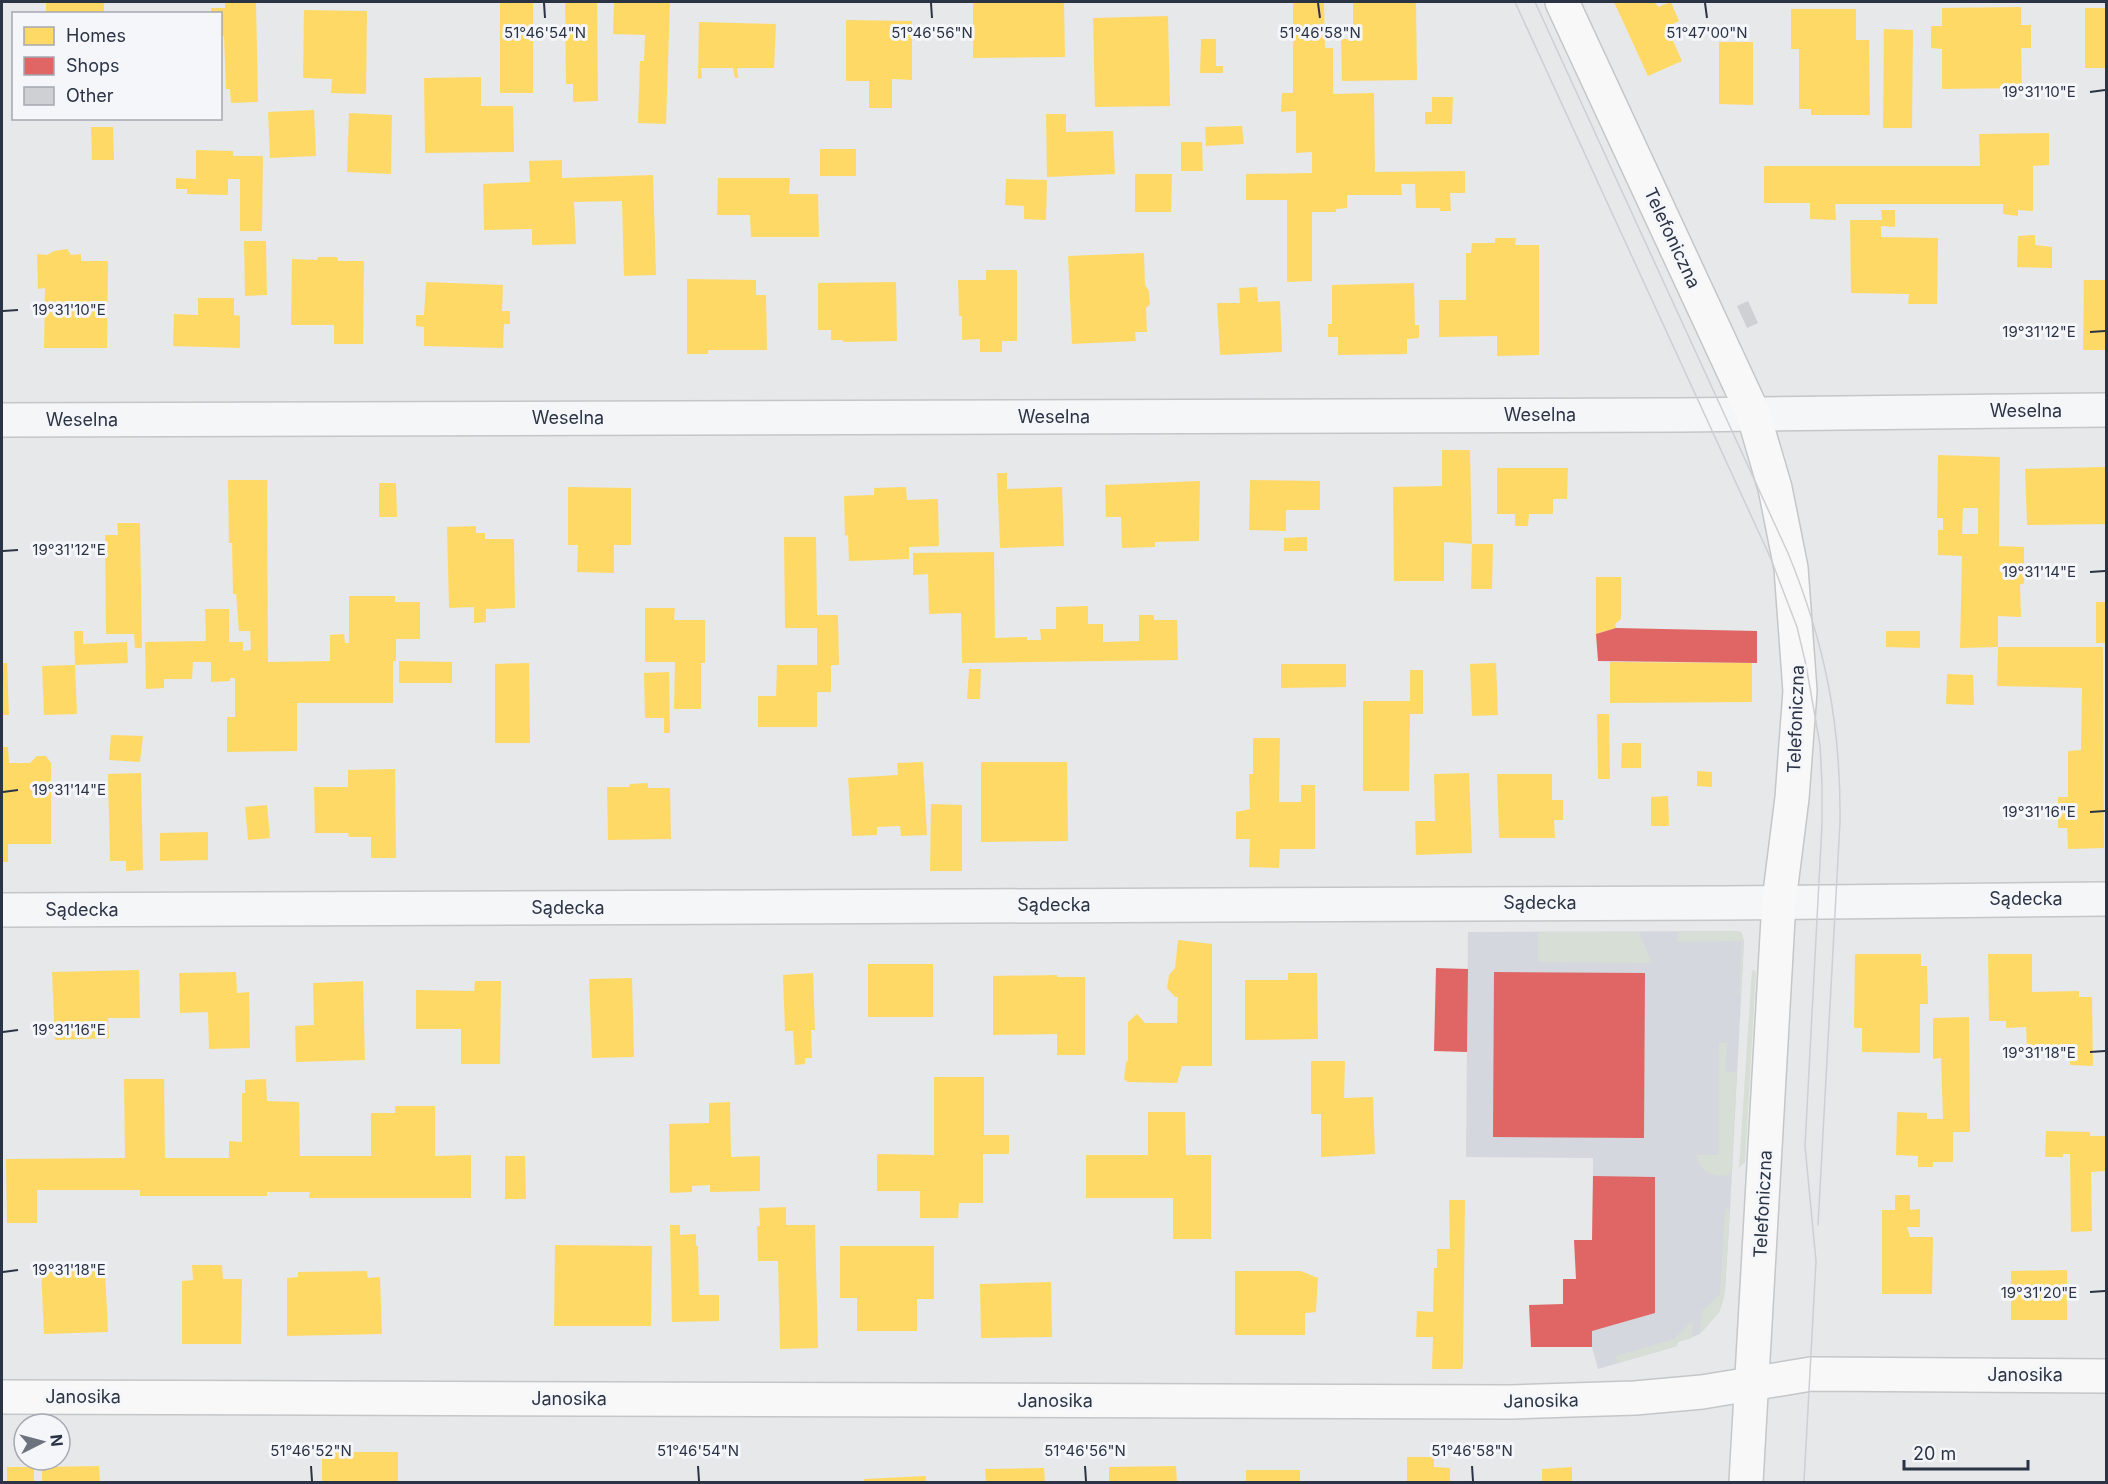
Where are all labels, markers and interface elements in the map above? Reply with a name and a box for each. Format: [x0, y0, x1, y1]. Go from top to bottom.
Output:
legend [12, 12, 222, 120]
text: 51°46'54"N [504, 23, 586, 42]
text: 51°46'56"N [891, 23, 973, 42]
text: 51°46'58"N [1279, 23, 1361, 42]
text: 51°47'00"N [1666, 23, 1748, 42]
text: Homes [66, 25, 126, 46]
text: Shops [66, 55, 120, 76]
text: 19°31'10"E [2002, 82, 2076, 101]
text: Other [66, 85, 114, 106]
street label: Telefoniczna [1640, 184, 1705, 291]
text: 19°31'10"E [32, 300, 106, 319]
text: 19°31'12"E [2002, 322, 2076, 341]
street label: Weselna [1990, 400, 2062, 421]
street label: Weselna [1504, 404, 1576, 425]
street label: Weselna [1018, 406, 1090, 427]
street label: Weselna [532, 407, 604, 428]
street label: Weselna [46, 409, 118, 430]
text: 19°31'12"E [32, 540, 106, 559]
text: 19°31'14"E [2002, 562, 2076, 581]
street label: Telefoniczna [1783, 665, 1808, 773]
text: 19°31'14"E [32, 780, 106, 799]
text: 19°31'16"E [2002, 802, 2076, 821]
street label: Sądecka [1989, 888, 2063, 909]
street label: Sądecka [1503, 892, 1577, 913]
street label: Sądecka [1017, 894, 1091, 915]
street label: Sądecka [531, 897, 605, 918]
street label: Sądecka [45, 899, 119, 920]
text: 19°31'16"E [32, 1020, 106, 1039]
text: 19°31'18"E [2002, 1043, 2076, 1062]
street label: Telefoniczna [1749, 1149, 1776, 1259]
text: 19°31'18"E [32, 1260, 106, 1279]
text: 19°31'20"E [2001, 1283, 2077, 1302]
street label: Janosika [1987, 1364, 2063, 1385]
street label: Janosika [45, 1386, 121, 1407]
street label: Janosika [531, 1388, 607, 1409]
street label: Janosika [1503, 1389, 1579, 1412]
street label: Janosika [1017, 1390, 1093, 1411]
north arrow [12, 1412, 72, 1472]
text: N [46, 1433, 68, 1448]
scale bar [1904, 1433, 2028, 1471]
text: 51°46'52"N [270, 1441, 352, 1460]
text: 51°46'54"N [657, 1441, 739, 1460]
text: 51°46'56"N [1044, 1441, 1126, 1460]
text: 51°46'58"N [1431, 1441, 1513, 1460]
text: 20 m [1913, 1443, 1956, 1464]

